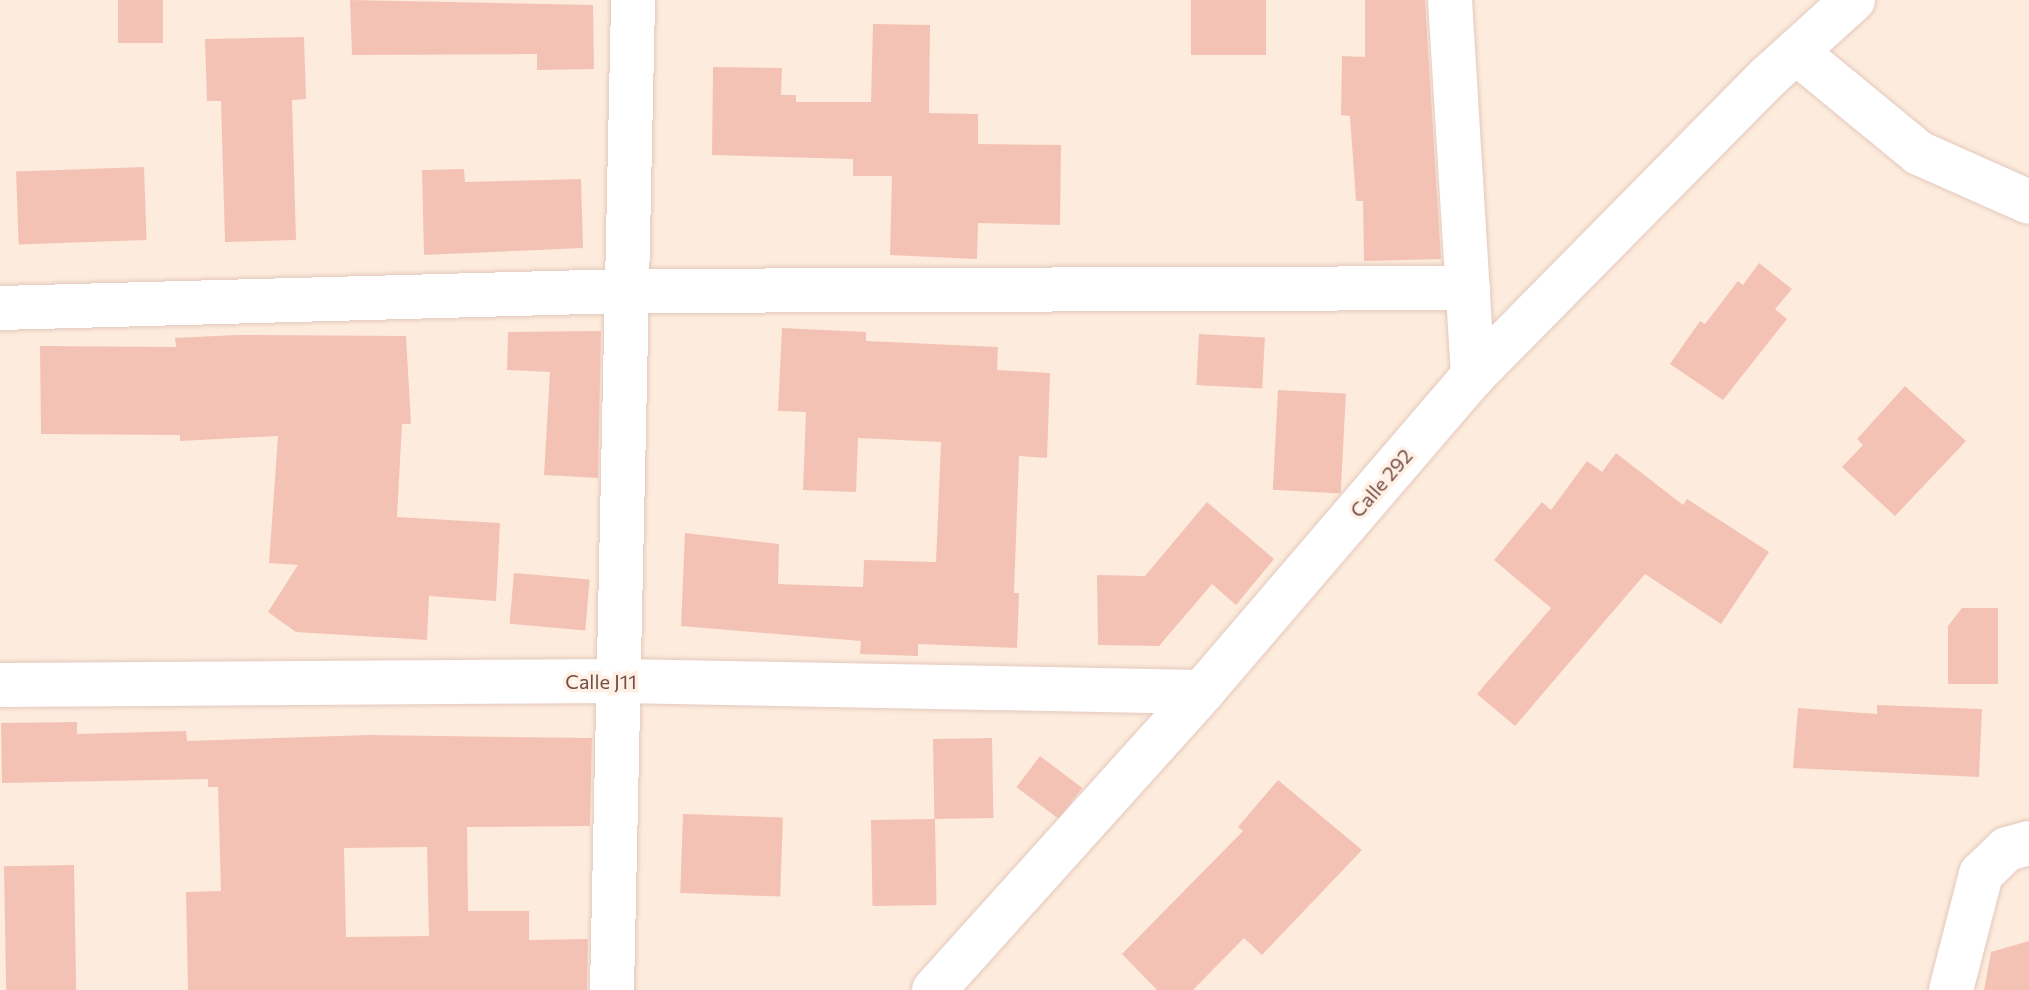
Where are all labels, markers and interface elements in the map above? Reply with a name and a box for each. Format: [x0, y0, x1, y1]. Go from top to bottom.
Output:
street label: Calle 292 [1345, 444, 1417, 522]
street label: Calle J11 [565, 669, 637, 693]

